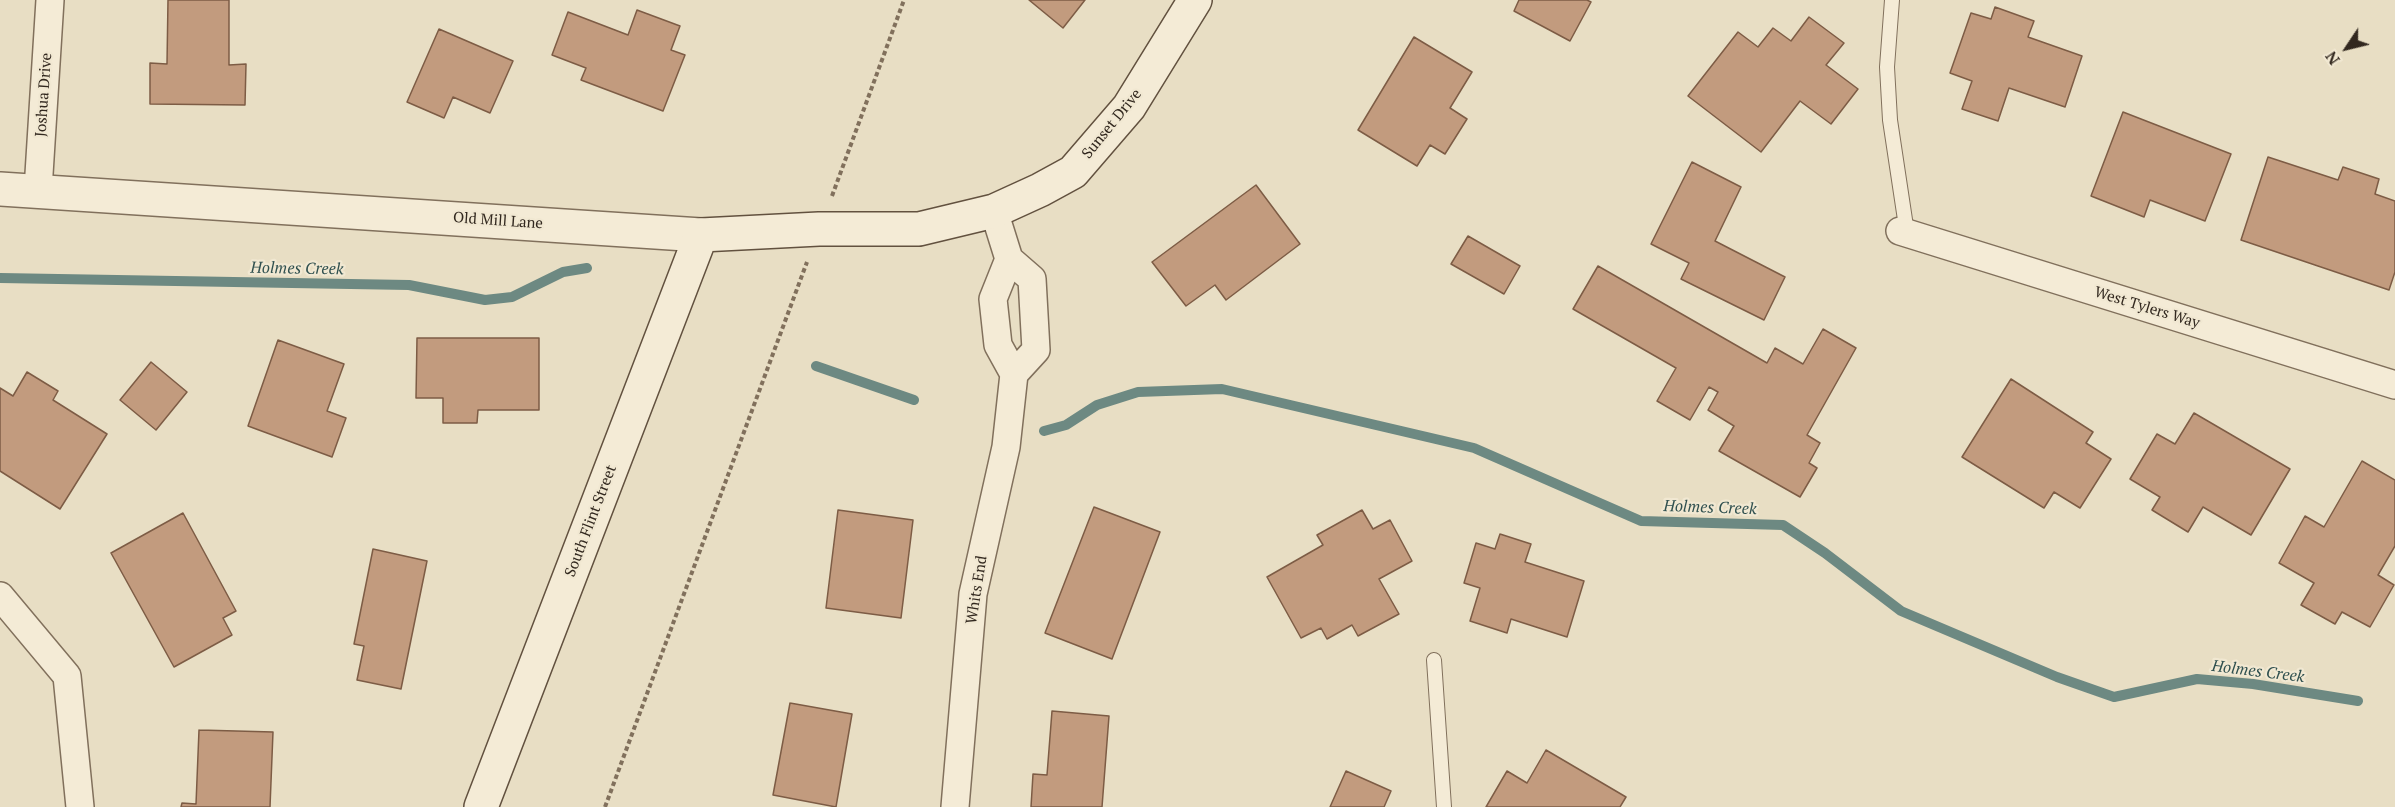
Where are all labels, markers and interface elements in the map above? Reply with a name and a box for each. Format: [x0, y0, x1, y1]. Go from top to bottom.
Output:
north arrow [2317, 18, 2377, 78]
text: N [2320, 47, 2345, 70]
street label: Joshua Drive [32, 52, 56, 138]
street label: Sunset Drive [1078, 85, 1146, 163]
street label: Old Mill Lane [452, 209, 544, 233]
water label: Holmes Creek [250, 259, 344, 279]
street label: West Tylers Way [2092, 283, 2202, 333]
street label: South Flint Street [561, 463, 621, 579]
water label: Holmes Creek [1663, 497, 1757, 519]
street label: Whits End [963, 555, 991, 625]
water label: Holmes Creek [2211, 657, 2305, 687]

